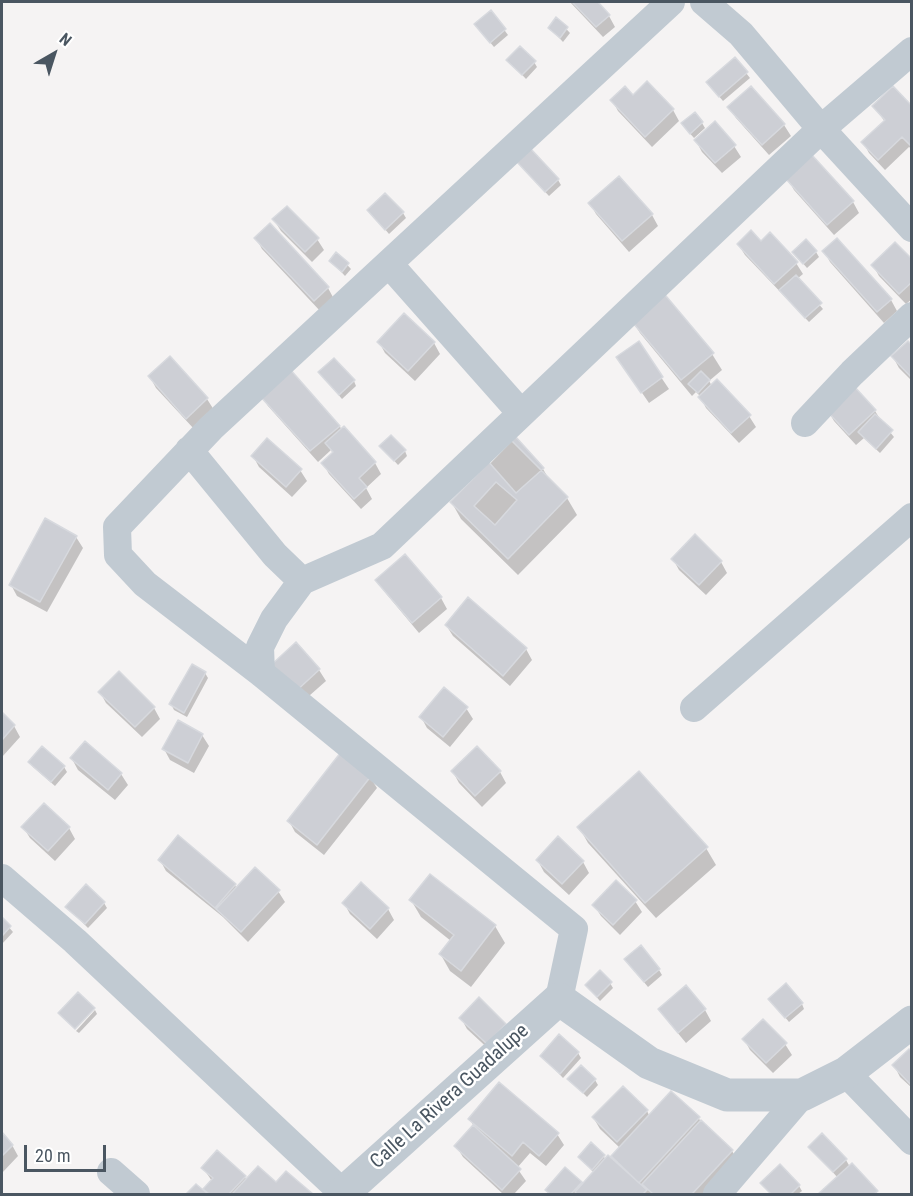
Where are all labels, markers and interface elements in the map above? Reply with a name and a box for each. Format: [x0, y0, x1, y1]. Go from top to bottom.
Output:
north arrow [24, 24, 84, 84]
text: N [56, 29, 75, 50]
street label: Calle La Rivera Guadalupe [366, 1020, 534, 1174]
scale bar [27, 1133, 110, 1171]
text: 20 m [35, 1145, 70, 1166]

